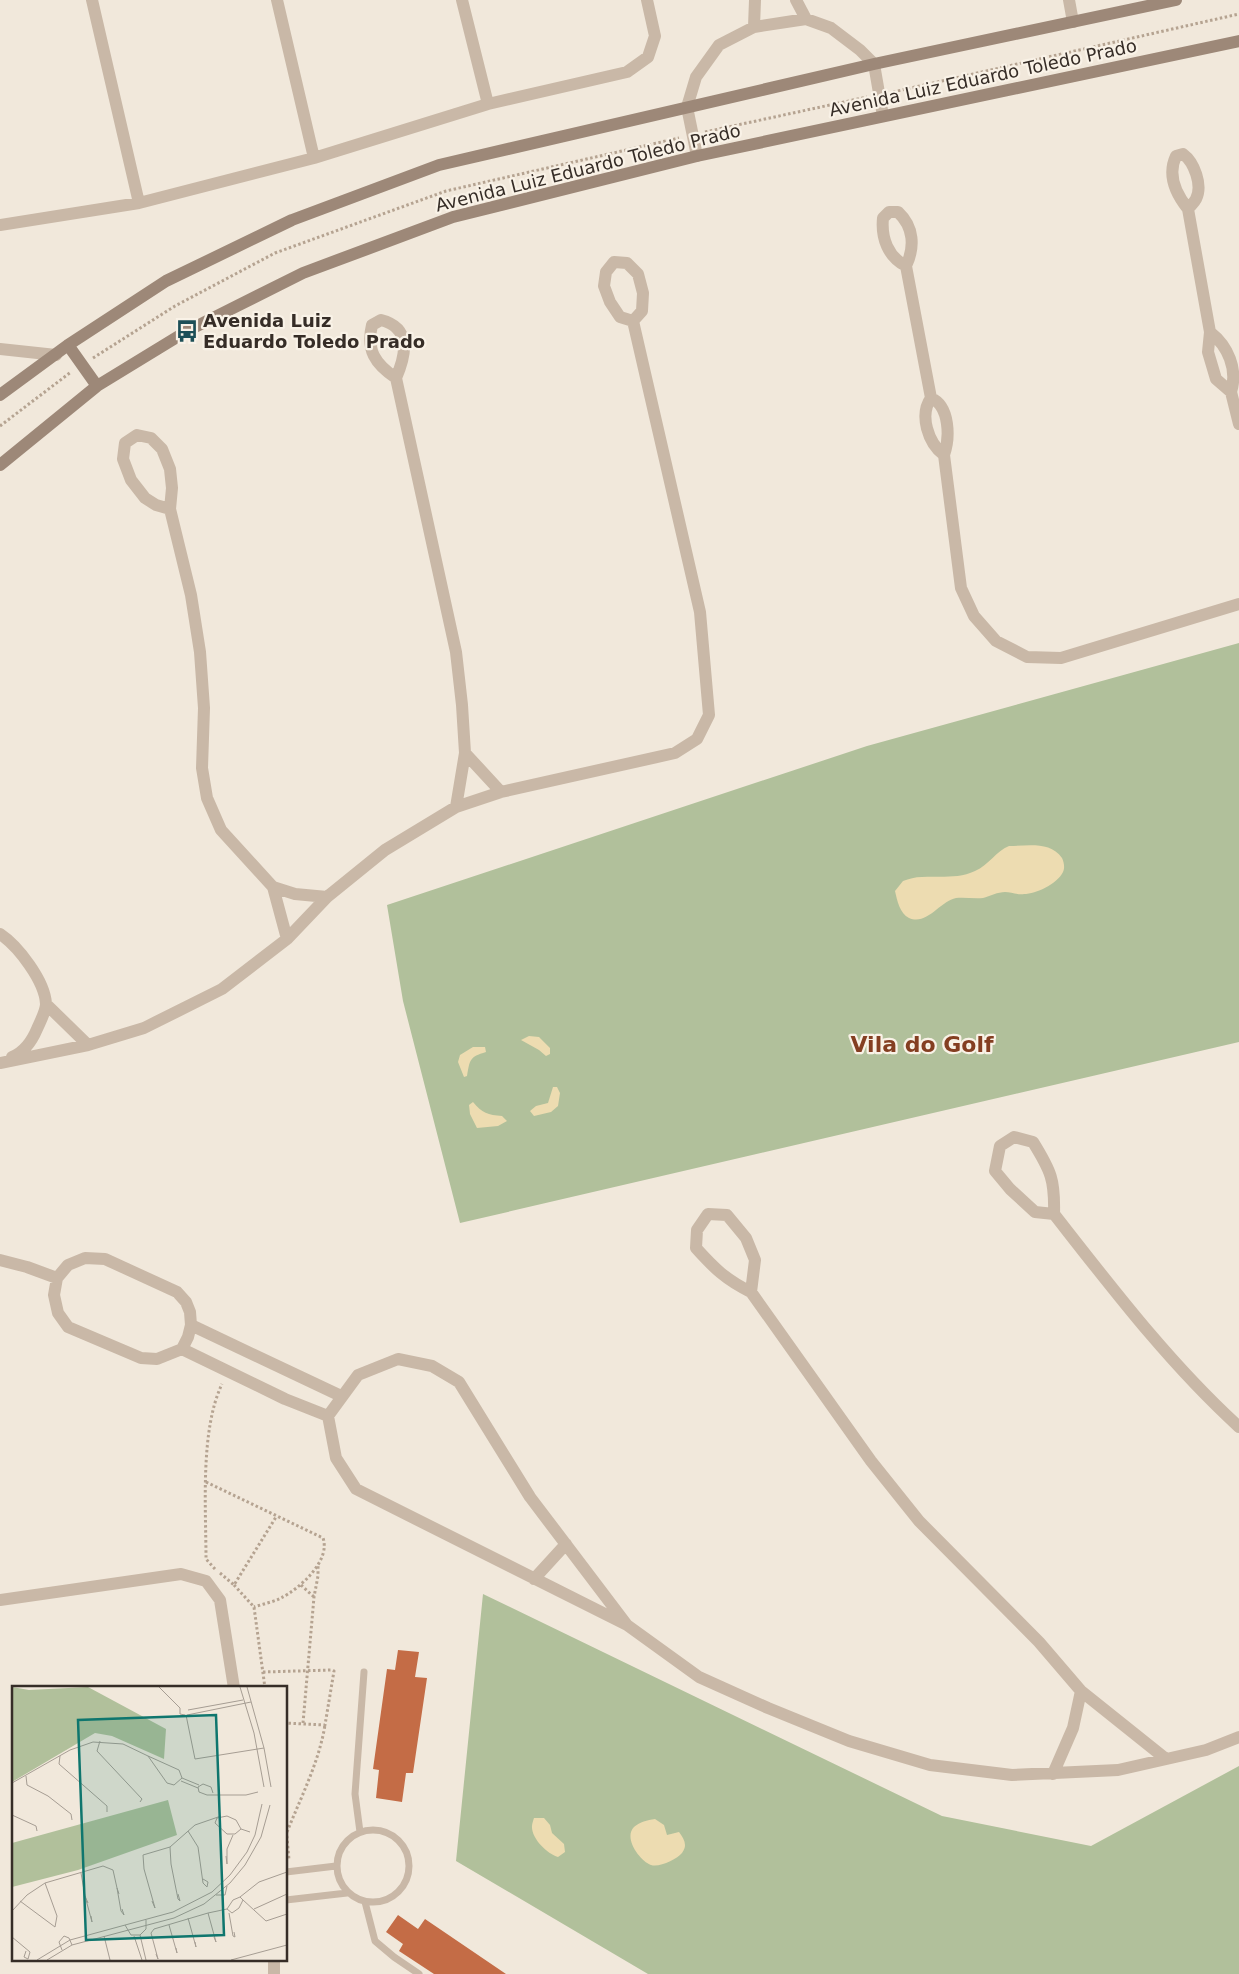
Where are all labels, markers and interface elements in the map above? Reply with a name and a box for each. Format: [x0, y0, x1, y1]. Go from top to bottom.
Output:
street label: Avenida Luiz Eduardo Toledo Prado [827, 35, 1139, 120]
street label: Avenida Luiz Eduardo Toledo Prado [433, 119, 743, 216]
place label: Avenida Luiz Eduardo Toledo Prado [203, 310, 425, 352]
bus stop icon: Avenida Luiz Eduardo Toledo Prado [174, 318, 200, 344]
district label: Vila do Golf [850, 1032, 994, 1057]
inset map [12, 1686, 288, 1962]

